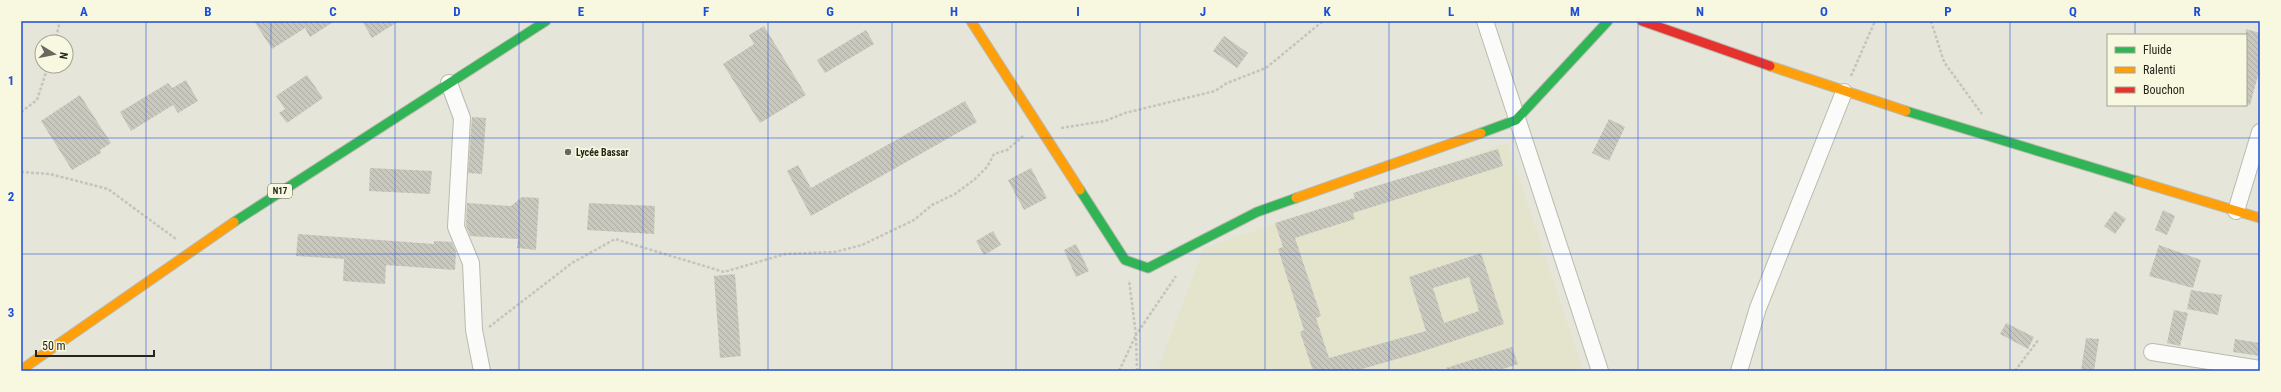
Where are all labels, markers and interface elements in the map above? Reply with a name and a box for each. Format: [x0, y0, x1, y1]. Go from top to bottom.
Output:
text: A [80, 4, 88, 19]
text: B [204, 4, 212, 19]
text: C [329, 4, 337, 19]
text: D [453, 4, 461, 19]
text: E [578, 4, 585, 19]
text: F [703, 4, 709, 19]
text: G [826, 4, 834, 19]
text: H [950, 4, 958, 19]
text: I [1076, 4, 1080, 19]
text: J [1200, 4, 1206, 19]
text: K [1323, 4, 1331, 19]
text: L [1448, 4, 1454, 19]
text: M [1570, 4, 1580, 19]
text: N [1696, 4, 1704, 19]
text: O [1820, 4, 1828, 19]
text: P [1944, 4, 1952, 19]
text: Q [2069, 4, 2077, 19]
text: R [2193, 4, 2201, 19]
north arrow [34, 34, 74, 74]
legend [2107, 34, 2247, 106]
text: Fluide [2143, 43, 2172, 57]
text: N [56, 51, 70, 60]
text: Ralenti [2143, 63, 2176, 77]
text: 1 [8, 73, 14, 88]
text: Bouchon [2143, 83, 2185, 97]
marker: Lycée Bassar [563, 147, 573, 157]
place label: Lycée Bassar [576, 147, 629, 158]
road number: N17 [268, 184, 292, 198]
text: 2 [8, 189, 15, 204]
text: 3 [8, 305, 14, 320]
scale bar [36, 332, 154, 358]
text: 50 m [42, 339, 66, 353]

